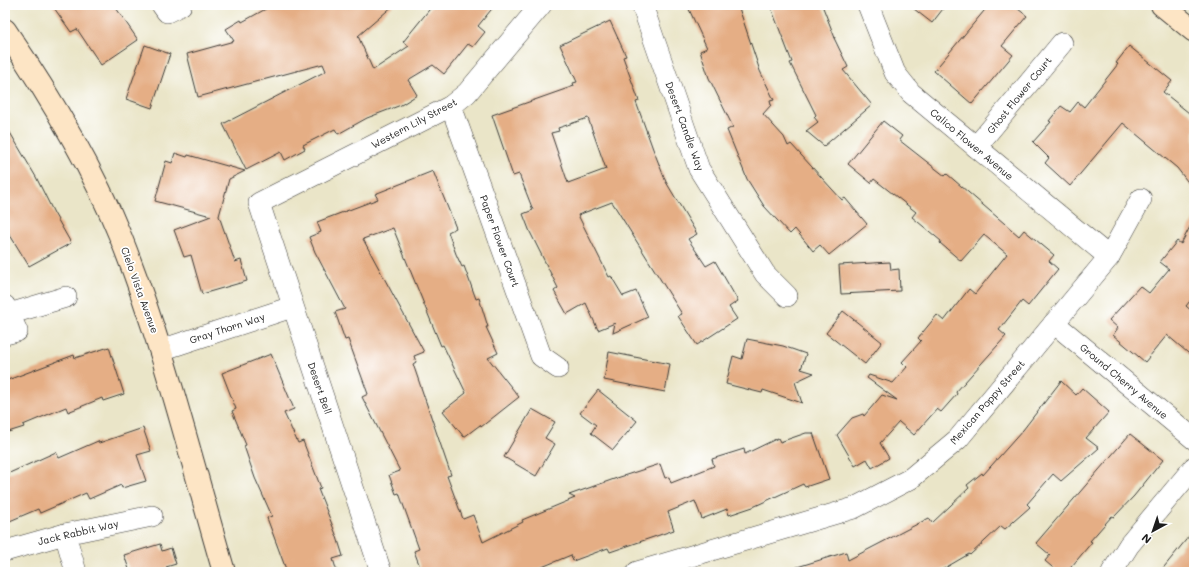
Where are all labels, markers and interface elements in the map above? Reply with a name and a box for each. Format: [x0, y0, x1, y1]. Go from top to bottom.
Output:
street label: Ghost Flower Court [983, 53, 1055, 137]
street label: Desert Candle Way [662, 79, 708, 173]
street label: Western Lily Street [369, 94, 459, 152]
street label: Calico Flower Avenue [927, 105, 1017, 183]
street label: Paper Flower Court [477, 193, 523, 289]
street label: Cielo Vista Avenue [118, 245, 162, 335]
street label: Gray Thorn Way [188, 309, 266, 347]
street label: Ground Cherry Avenue [1077, 340, 1171, 422]
street label: Mexican Poppy Street [946, 357, 1028, 447]
street label: Desert Bell [305, 360, 335, 416]
north arrow [1133, 511, 1173, 551]
street label: Jack Rabbit Way [36, 516, 120, 548]
text: N [1138, 531, 1154, 547]

